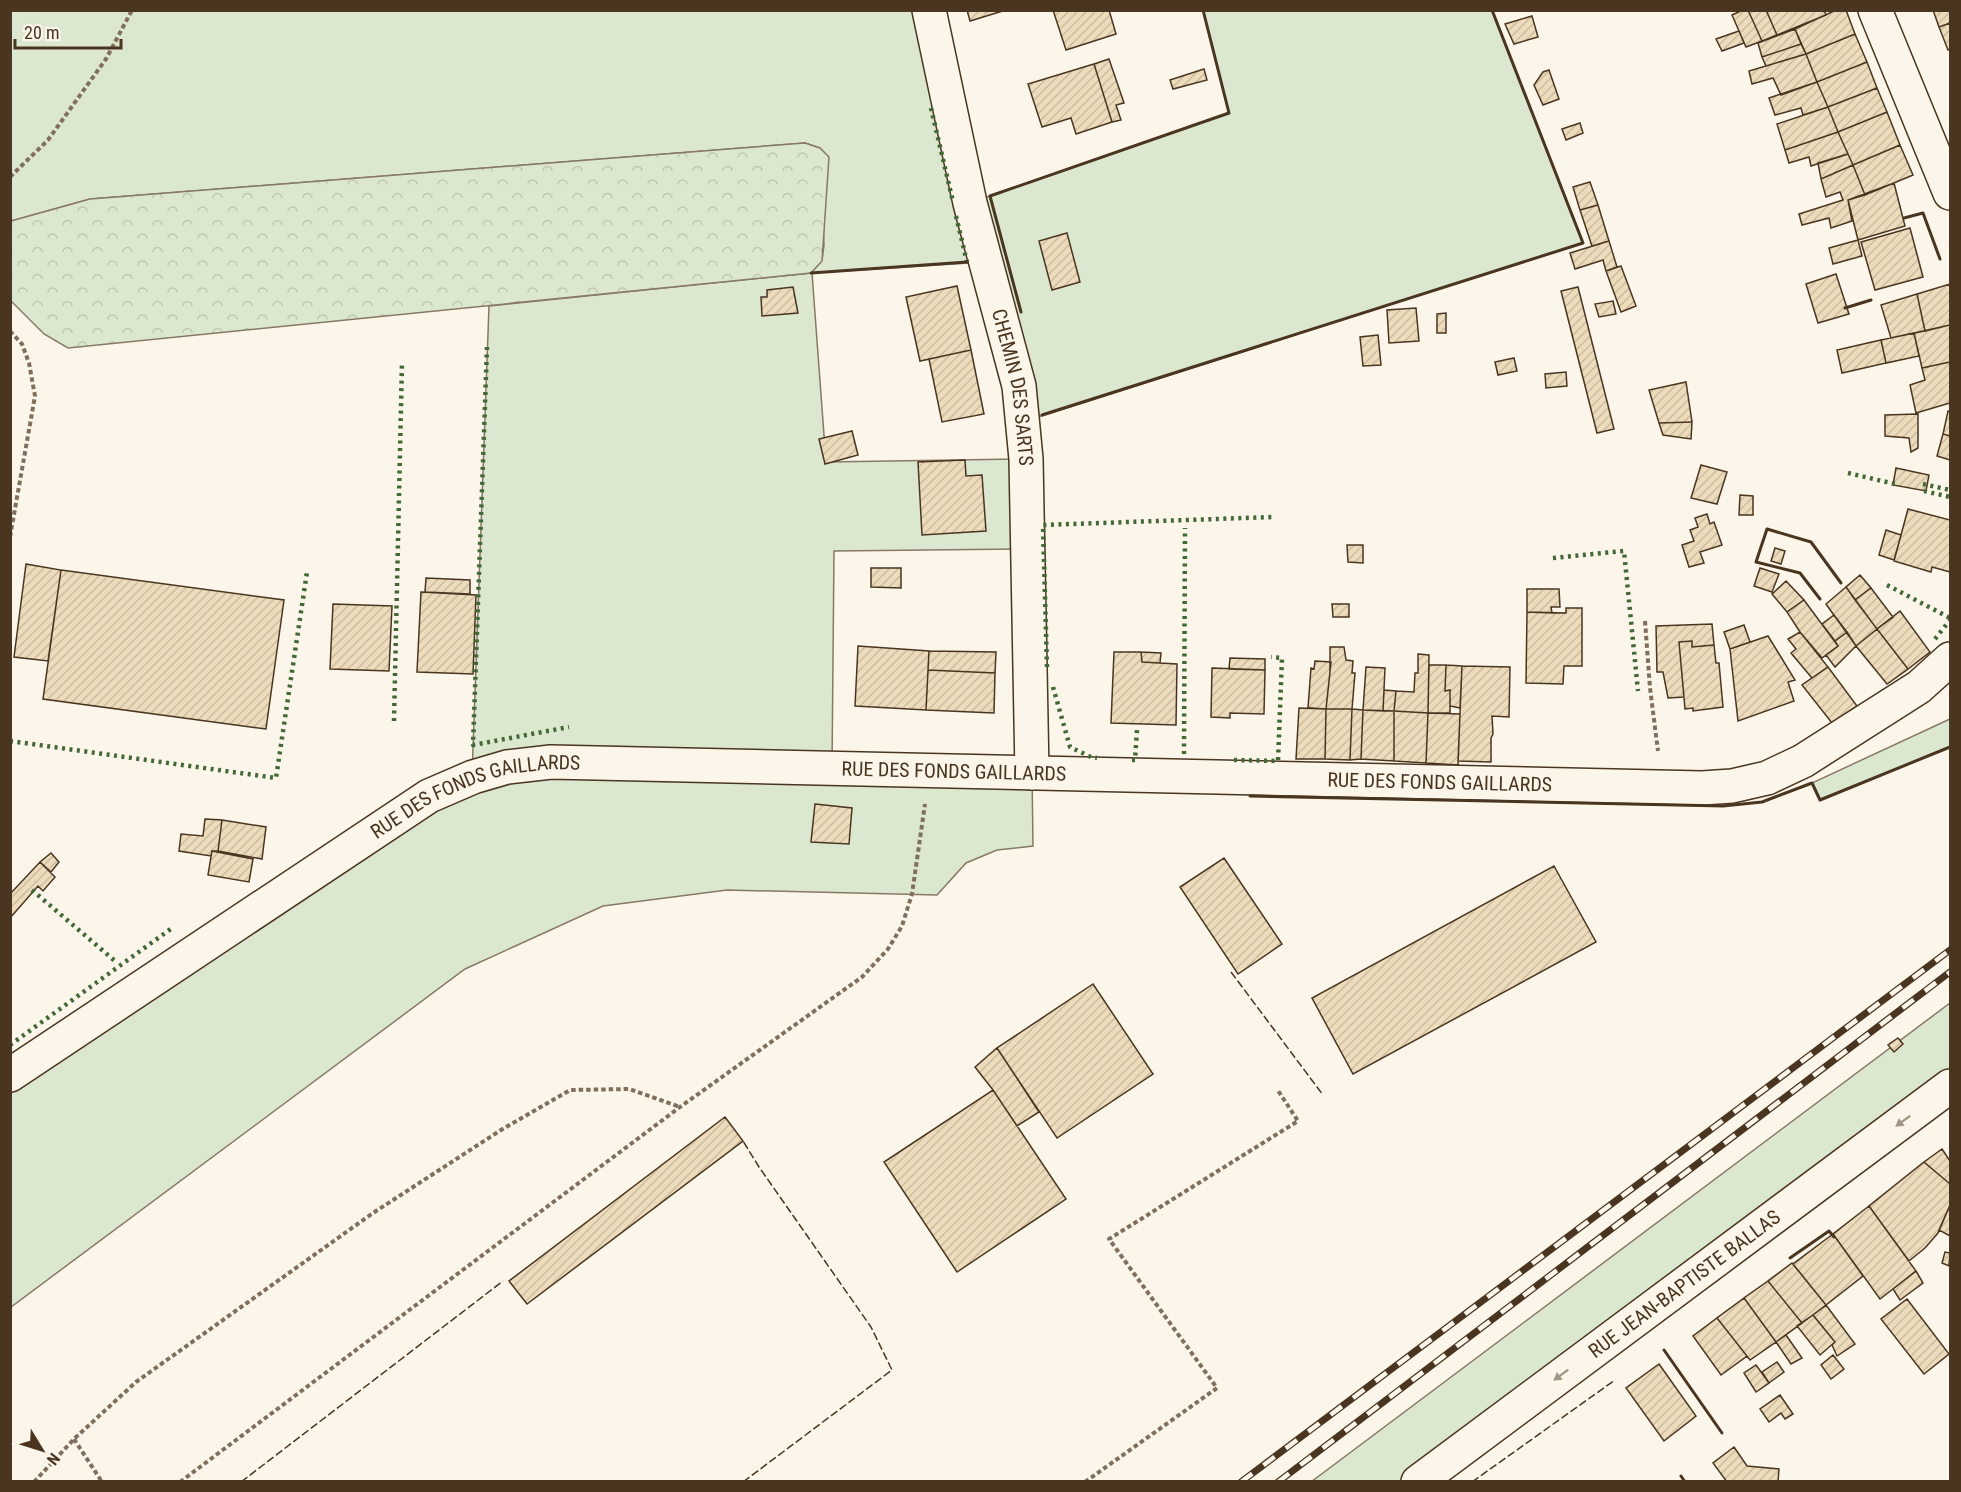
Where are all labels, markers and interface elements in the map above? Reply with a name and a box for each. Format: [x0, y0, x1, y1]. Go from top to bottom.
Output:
scale bar [15, 12, 122, 50]
text: 20 m [24, 22, 59, 43]
street label: CHEMIN DES SARTS [987, 306, 1038, 466]
street label: RUE DES FONDS GAILLARDS [366, 750, 581, 844]
street label: RUE DES FONDS GAILLARDS [841, 757, 1066, 786]
street label: RUE DES FONDS GAILLARDS [1327, 768, 1552, 797]
one-way arrow [1896, 1115, 1911, 1127]
street label: RUE JEAN-BAPTISTE BALLAS [1584, 1205, 1785, 1363]
one-way arrow [1554, 1369, 1569, 1381]
north arrow [12, 1420, 72, 1480]
text: N [43, 1449, 64, 1469]

